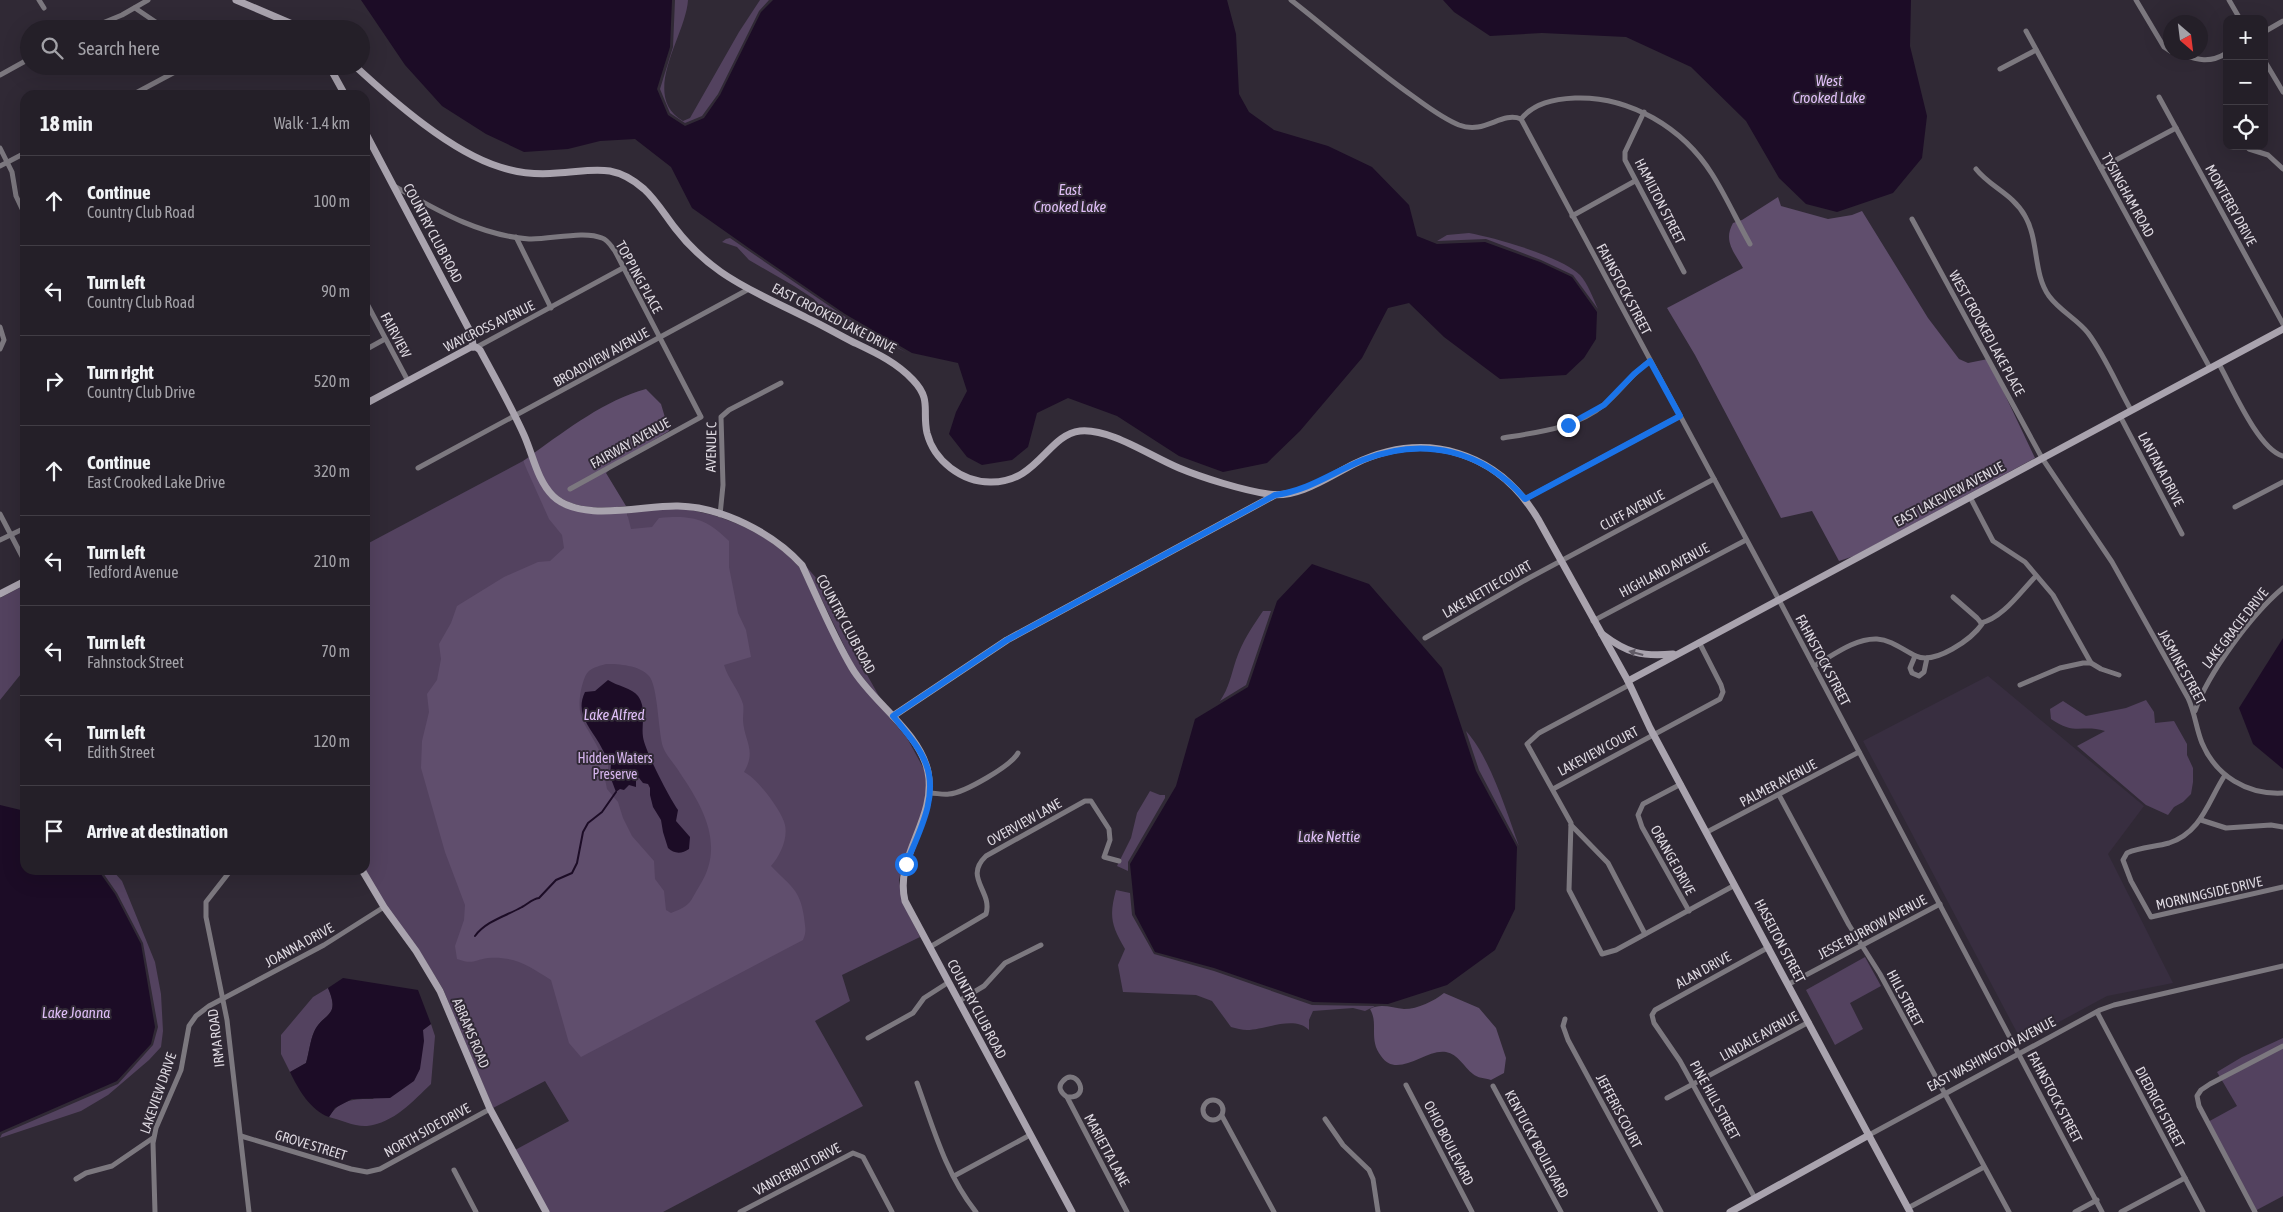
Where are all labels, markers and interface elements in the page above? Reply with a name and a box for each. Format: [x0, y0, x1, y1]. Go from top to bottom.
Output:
north arrow [2163, 15, 2208, 60]
map controls [2223, 15, 2268, 150]
button: + [2223, 15, 2268, 60]
search box [20, 20, 370, 75]
icon: search [38, 34, 66, 62]
text: Search here [78, 37, 160, 59]
button: − [2223, 60, 2268, 105]
water label: West Crooked Lake [1793, 72, 1866, 106]
button: locate [2223, 105, 2268, 150]
text: 18 min [40, 111, 93, 135]
text: Walk · 1.4 km [274, 114, 350, 132]
street label: TYSINGHAM ROAD [2098, 150, 2158, 240]
street label: HAMILTON STREET [1632, 156, 1688, 246]
street label: MONTEREY DRIVE [2202, 162, 2260, 248]
text: Continue [87, 181, 151, 203]
street label: COUNTRY CLUB ROAD [400, 181, 466, 286]
water label: East Crooked Lake [1034, 181, 1107, 215]
icon: ahead [40, 187, 68, 215]
text: 100 m [314, 192, 350, 210]
text: Country Club Road [87, 203, 195, 221]
street label: TOPPING PLACE [613, 238, 665, 316]
street label: FAHNSTOCK STREET [1593, 241, 1655, 337]
street label: WEST CROOKED LAKE PLACE [1946, 268, 2028, 398]
text: Turn left [87, 271, 145, 293]
icon: left [40, 277, 68, 305]
street label: EAST CROOKED LAKE DRIVE [769, 280, 899, 356]
text: 90 m [321, 282, 350, 300]
text: Country Club Road [87, 293, 195, 311]
street label: WAYCROSS AVENUE [441, 297, 537, 355]
street label: FAIRVIEW [377, 310, 415, 361]
street label: BROADVIEW AVENUE [551, 324, 652, 390]
text: Turn right [87, 361, 154, 383]
icon: right [40, 367, 68, 395]
text: 520 m [314, 372, 350, 390]
text: Country Club Drive [87, 383, 195, 401]
street label: FAIRWAY AVENUE [587, 414, 673, 472]
route end [1557, 414, 1580, 437]
street label: AVENUE C [703, 421, 719, 472]
street label: LANTANA DRIVE [2135, 429, 2187, 509]
text: Continue [87, 451, 151, 473]
icon: ahead [40, 457, 68, 485]
street label: EAST LAKEVIEW AVENUE [1891, 458, 2007, 530]
text: 320 m [314, 462, 350, 480]
text: East Crooked Lake Drive [87, 473, 225, 491]
street label: CLIFF AVENUE [1597, 486, 1667, 534]
street label: HIGHLAND AVENUE [1616, 540, 1712, 600]
text: Turn left [87, 541, 145, 563]
icon: left [40, 547, 68, 575]
text: 210 m [314, 552, 350, 570]
street label: LAKE NETTIE COURT [1439, 557, 1535, 621]
text: Tedford Avenue [87, 563, 179, 581]
street label: COUNTRY CLUB ROAD [813, 572, 879, 677]
street label: LAKE GRACIE DRIVE [2199, 585, 2271, 671]
street label: FAHNSTOCK STREET [1792, 612, 1854, 708]
street label: JASMINE STREET [2155, 627, 2209, 707]
text: Turn left [87, 631, 145, 653]
icon: left [40, 637, 68, 665]
text: 70 m [321, 642, 350, 660]
one-way arrow [1629, 648, 1644, 656]
text: Fahnstock Street [87, 653, 184, 671]
water label: Lake Alfred [583, 706, 645, 723]
text: Turn left [87, 721, 145, 743]
street label: LAKEVIEW COURT [1555, 723, 1641, 779]
icon: left [40, 727, 68, 755]
text: 120 m [314, 732, 350, 750]
text: Edith Street [87, 743, 155, 761]
park label: Hidden Waters Preserve [577, 750, 653, 782]
street label: PALMER AVENUE [1737, 756, 1819, 810]
street label: OVERVIEW LANE [984, 795, 1064, 849]
icon: arrive [40, 817, 68, 845]
text: Arrive at destination [87, 820, 228, 842]
street label: ORANGE DRIVE [1647, 823, 1699, 898]
water label: Lake Nettie [1298, 828, 1360, 845]
route start [895, 853, 918, 876]
street label: MORNINGSIDE DRIVE [2154, 873, 2264, 913]
street label: JESSE BURROW AVENUE [1815, 892, 1929, 962]
street label: HASELTON STREET [1751, 896, 1809, 986]
street label: JOANNA DRIVE [262, 920, 336, 970]
street label: ALAN DRIVE [1673, 948, 1733, 992]
street label: COUNTRY CLUB ROAD [944, 957, 1010, 1062]
street label: HILL STREET [1883, 967, 1927, 1029]
street label: ABRAMS ROAD [449, 996, 493, 1070]
water label: Lake Joanna [42, 1004, 110, 1021]
street label: IRMA ROAD [204, 1008, 228, 1068]
street label: LINDALE AVENUE [1717, 1008, 1801, 1064]
street label: EAST WASHINGTON AVENUE [1924, 1013, 2058, 1095]
street label: FAHNSTOCK STREET [2024, 1049, 2086, 1145]
street label: LAKEVIEW DRIVE [137, 1050, 179, 1136]
street label: PINE HILL STREET [1687, 1058, 1743, 1142]
street label: DIEDRICH STREET [2132, 1064, 2188, 1150]
street label: JEFFERIS COURT [1593, 1071, 1645, 1151]
street label: KENTUCKY BOULEVARD [1502, 1087, 1572, 1201]
street label: OHIO BOULEVARD [1421, 1098, 1477, 1188]
street label: NORTH SIDE DRIVE [381, 1100, 473, 1160]
street label: MARIETTA LANE [1081, 1111, 1133, 1189]
street label: GROVE STREET [273, 1127, 349, 1163]
street label: VANDERBILT DRIVE [751, 1139, 843, 1199]

